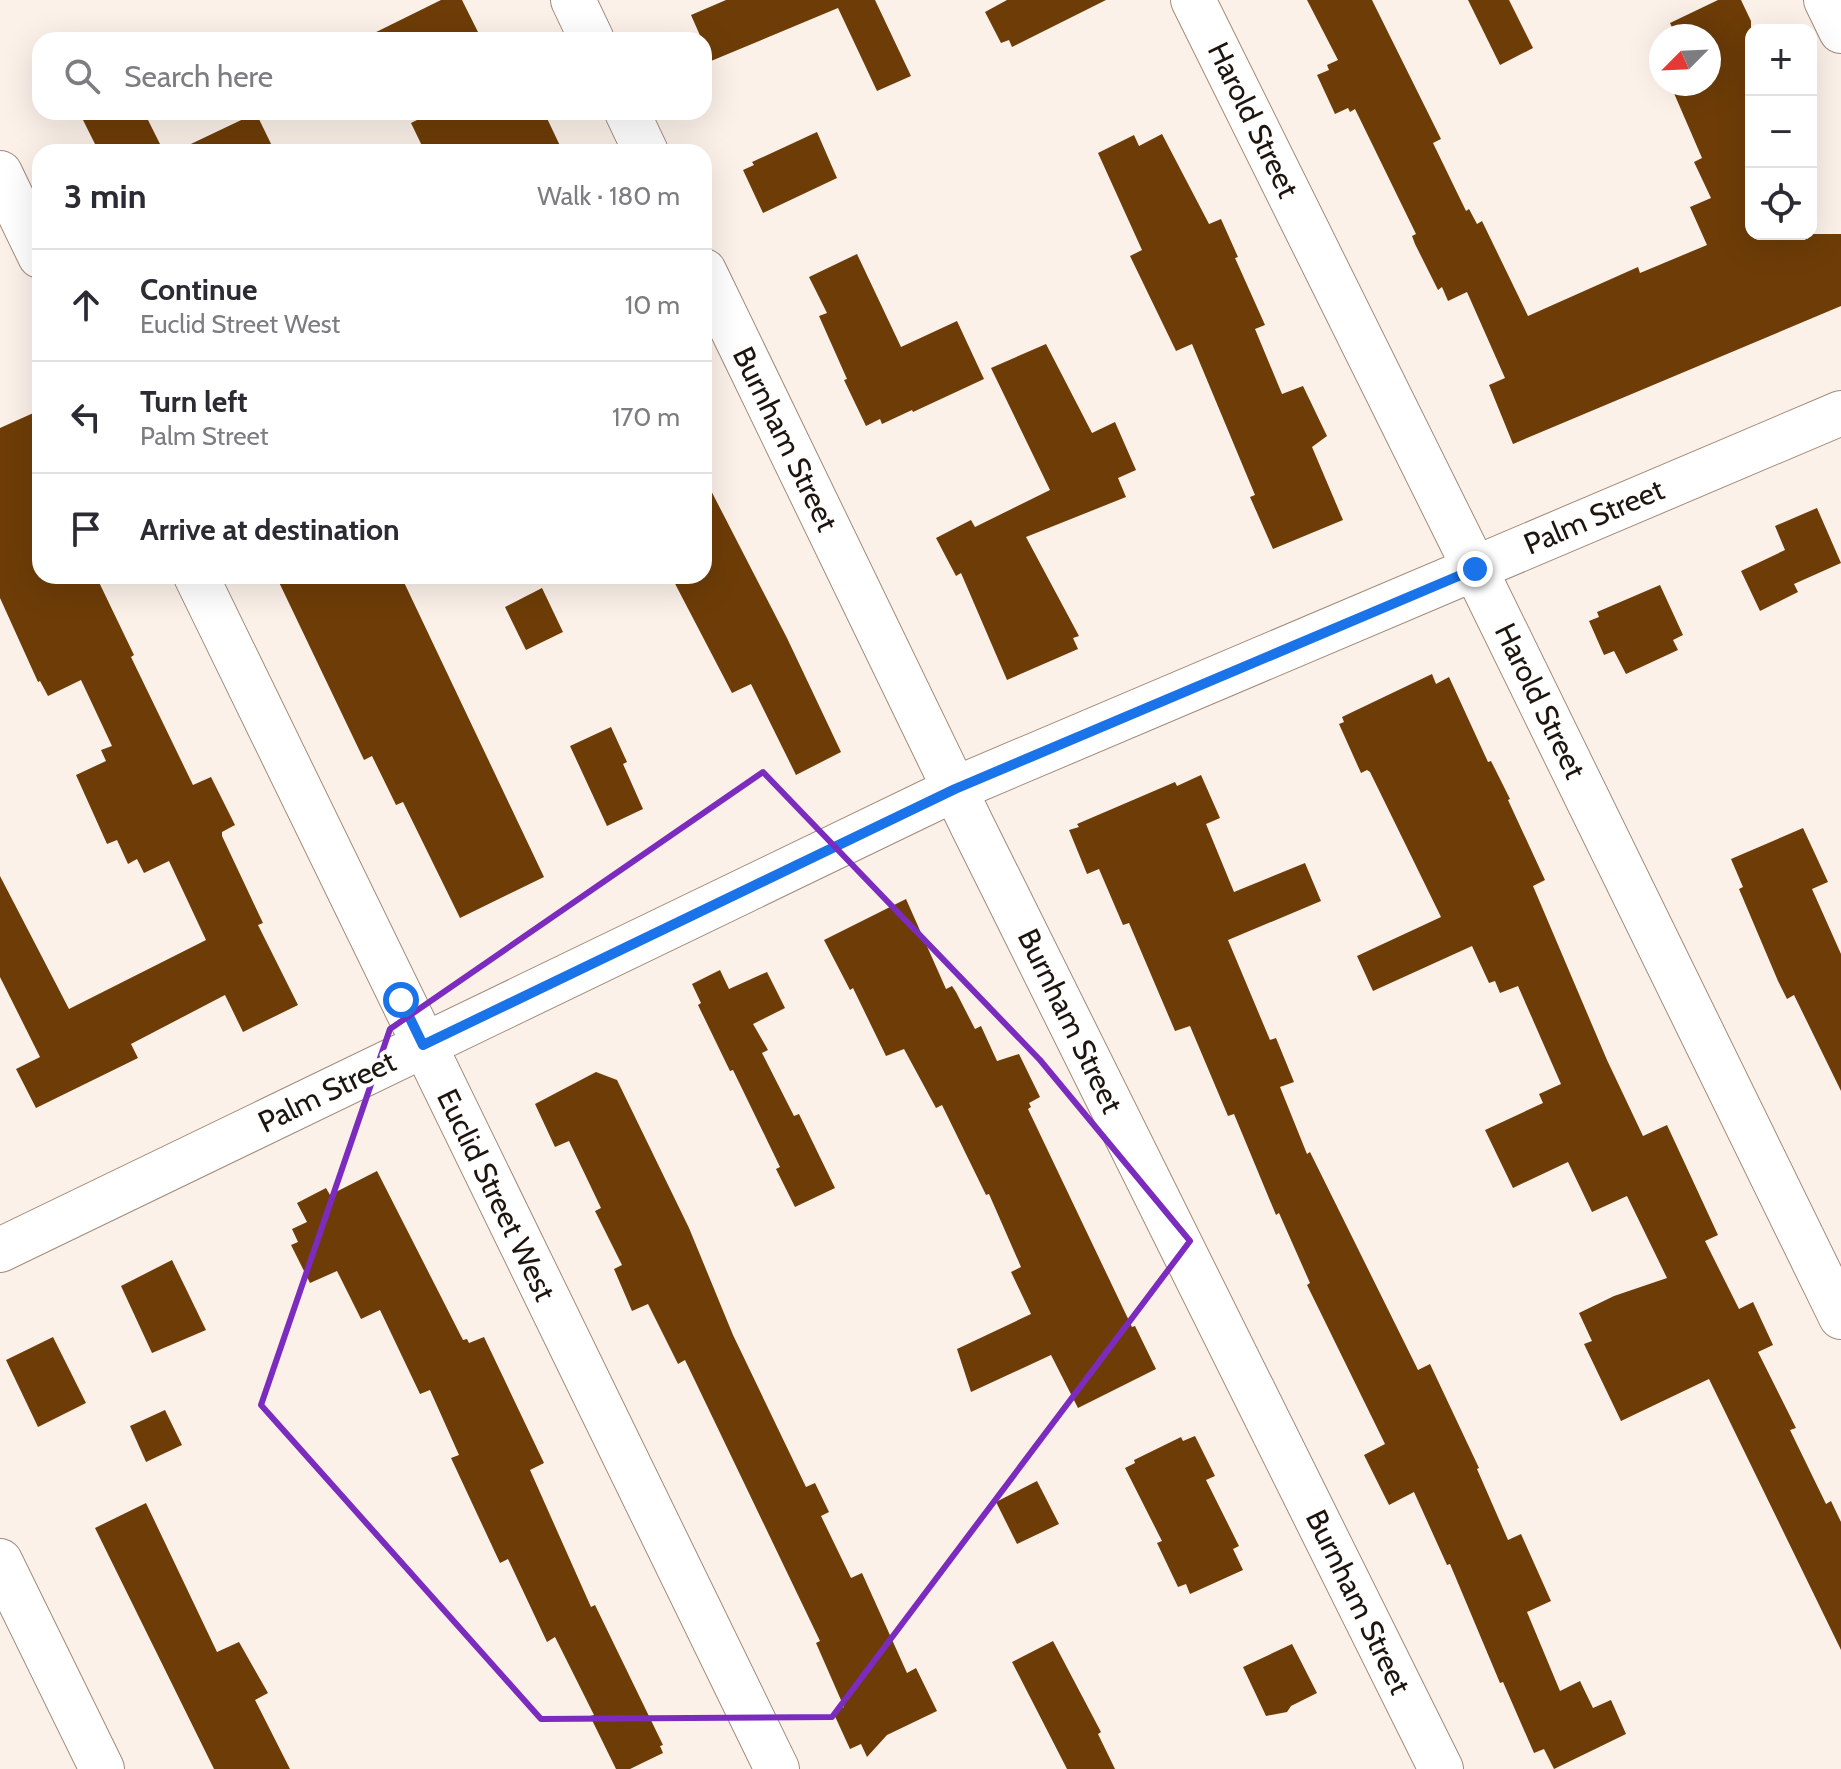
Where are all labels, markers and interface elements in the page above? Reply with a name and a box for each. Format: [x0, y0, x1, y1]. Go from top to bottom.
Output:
north arrow [1649, 24, 1721, 96]
map controls [1745, 24, 1817, 240]
button: + [1745, 24, 1817, 96]
search box [32, 32, 712, 120]
street label: Harold Street [1200, 36, 1307, 204]
icon: search [60, 54, 104, 98]
text: Search here [124, 58, 273, 95]
button: − [1745, 96, 1817, 168]
button: locate [1745, 168, 1817, 240]
text: 3 min [64, 175, 146, 217]
text: Walk · 180 m [537, 180, 680, 212]
text: Continue [140, 271, 257, 308]
icon: ahead [64, 283, 108, 327]
text: 10 m [625, 289, 680, 321]
text: Euclid Street West [140, 308, 340, 340]
street label: Burnham Street [725, 341, 846, 537]
text: Turn left [140, 383, 248, 420]
icon: left [64, 395, 108, 439]
text: 170 m [612, 401, 680, 433]
text: Palm Street [140, 420, 269, 452]
street label: Palm Street [1518, 471, 1669, 563]
icon: arrive [64, 507, 108, 551]
text: Arrive at destination [140, 511, 400, 548]
route end [1457, 551, 1493, 587]
street label: Harold Street [1487, 617, 1594, 785]
street label: Burnham Street [1010, 923, 1131, 1119]
route start [383, 982, 419, 1018]
street label: Palm Street [252, 1042, 402, 1141]
street label: Euclid Street West [429, 1083, 564, 1307]
street label: Burnham Street [1298, 1504, 1419, 1700]

